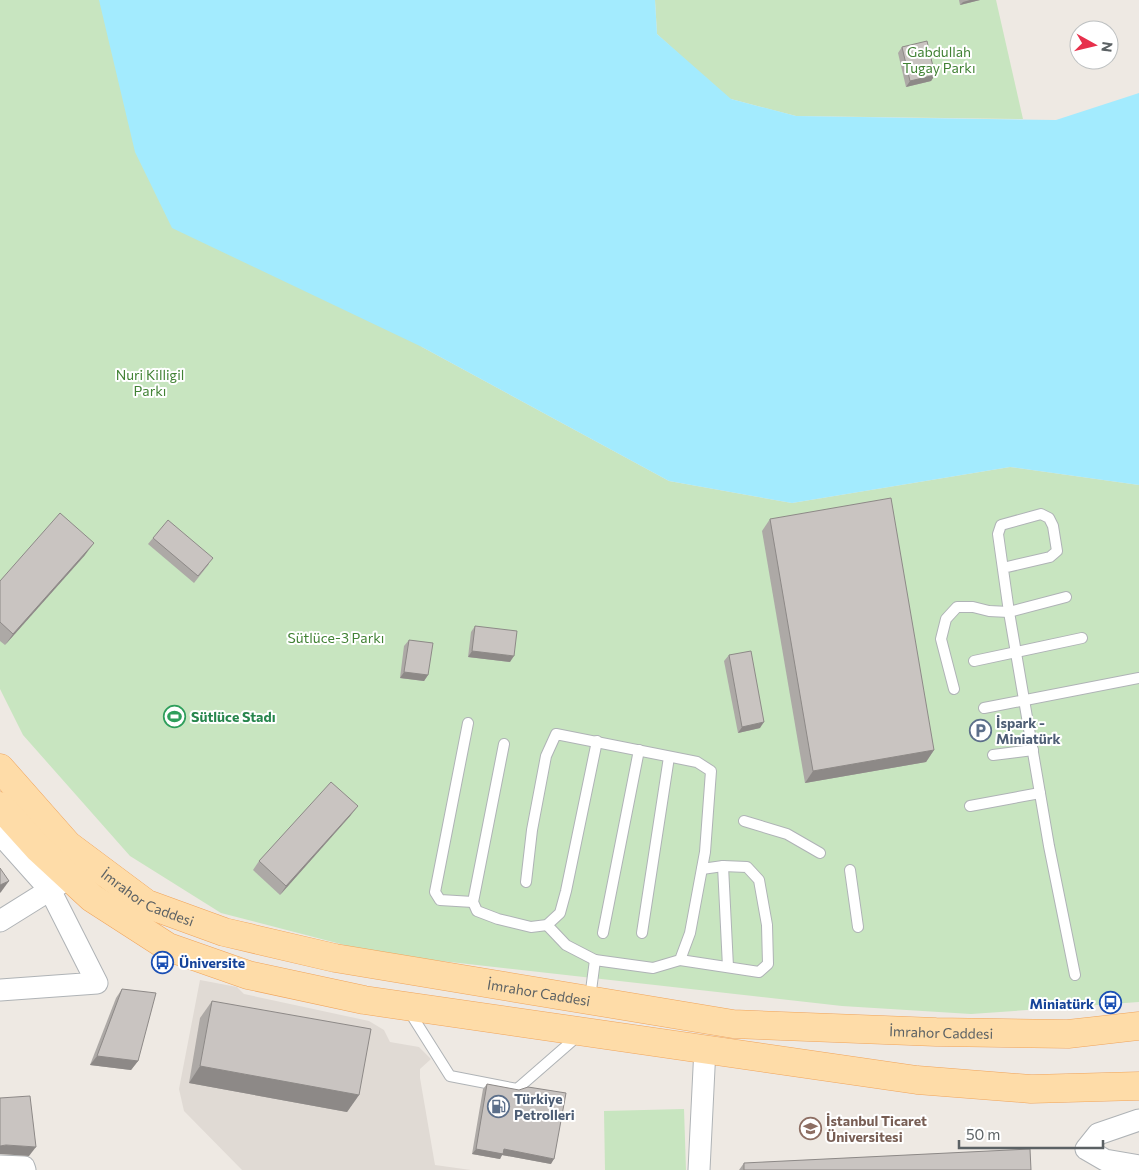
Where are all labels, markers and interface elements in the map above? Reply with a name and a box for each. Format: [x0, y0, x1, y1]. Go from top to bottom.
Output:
north arrow [1069, 20, 1119, 70]
text: N [1098, 40, 1117, 53]
park label: Gabdullah Tugay Parkı [902, 43, 976, 76]
park label: Nuri Killigil Parkı [116, 366, 184, 399]
park label: Sütlüce-3 Parkı [288, 629, 384, 646]
sports icon: Sütlüce Stadı [163, 704, 187, 728]
place label: Sütlüce Stadı [191, 708, 276, 725]
place label: İspark - Miniatürk [996, 714, 1060, 747]
parking icon: İspark - Miniatürk [968, 718, 992, 742]
street label: İmrahor Caddesi [98, 865, 197, 929]
bus stop icon: Üniversite [151, 950, 175, 974]
place label: Üniversite [179, 954, 245, 971]
street label: İmrahor Caddesi [486, 975, 592, 1009]
bus stop icon: Miniatürk [1098, 991, 1122, 1015]
place label: Miniatürk [1030, 995, 1094, 1012]
street label: İmrahor Caddesi [889, 1022, 993, 1041]
place label: Türkiye Petrolleri [514, 1090, 575, 1123]
fuel station icon: Türkiye Petrolleri [486, 1094, 510, 1118]
place label: İstanbul Ticaret Üniversitesi [826, 1112, 927, 1145]
school or university icon: İstanbul Ticaret Üniversitesi [798, 1116, 822, 1140]
scale bar [959, 1118, 1103, 1150]
text: 50 m [966, 1125, 1000, 1143]

